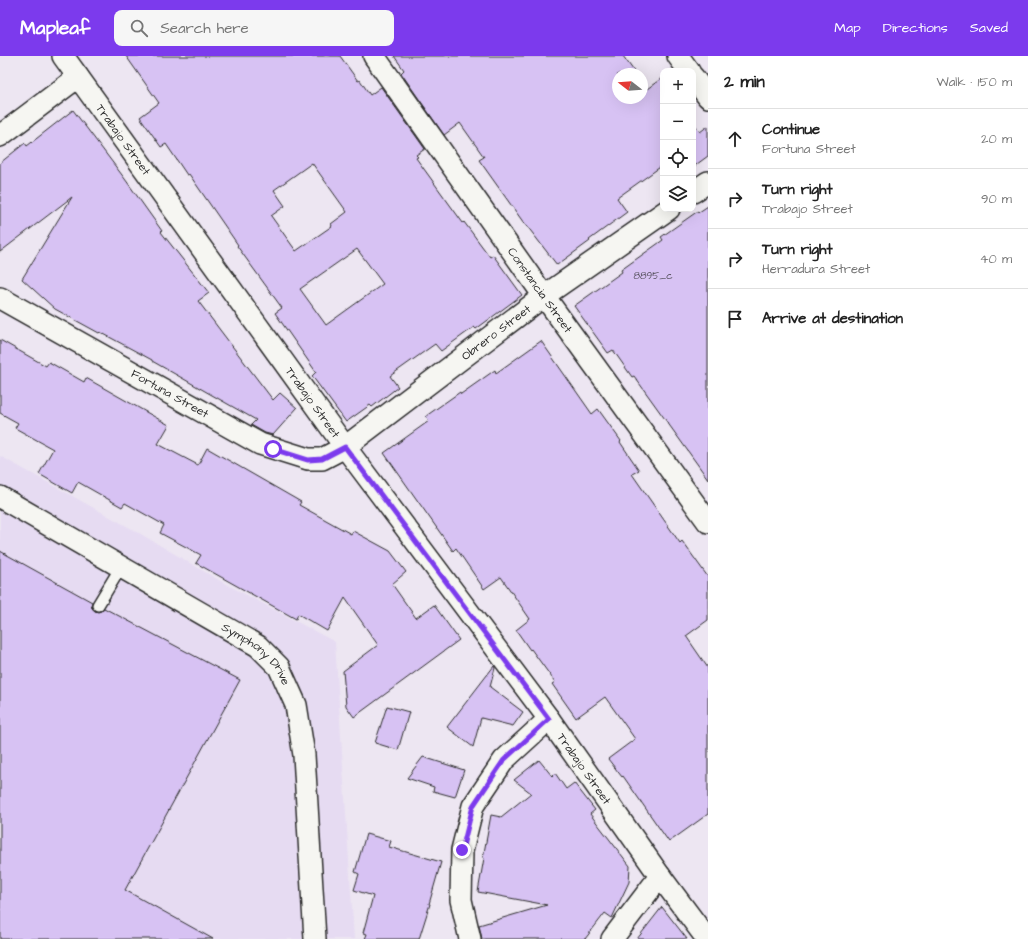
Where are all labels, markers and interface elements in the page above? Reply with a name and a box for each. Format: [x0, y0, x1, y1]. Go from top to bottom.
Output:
search box [114, 10, 394, 46]
text: Mapleaf [20, 15, 90, 42]
icon: search [128, 17, 150, 39]
text: Search here [160, 18, 249, 39]
text: Map [834, 18, 861, 38]
text: Directions [883, 18, 948, 38]
text: Saved [970, 18, 1008, 38]
north arrow [612, 68, 648, 104]
map controls [660, 68, 696, 212]
button: + [660, 68, 696, 104]
text: 2 min [724, 70, 765, 94]
text: Walk · 150 m [937, 73, 1012, 91]
street label: Trabajo Street [91, 101, 154, 179]
button: − [660, 104, 696, 140]
text: Continue [762, 119, 820, 140]
icon: ahead [724, 128, 746, 150]
text: 20 m [981, 130, 1012, 148]
button: locate [660, 140, 696, 176]
text: Fortuna Street [762, 140, 856, 158]
button: layers [660, 176, 696, 212]
text: Turn right [762, 179, 833, 200]
icon: right [724, 188, 746, 210]
text: 90 m [981, 190, 1012, 208]
text: Trabajo Street [762, 200, 853, 218]
text: Turn right [762, 239, 833, 260]
street label: Constancia Street [503, 244, 576, 337]
icon: right [724, 248, 746, 270]
text: 40 m [980, 250, 1012, 268]
text: Herradura Street [762, 260, 870, 278]
house number: 8895_c [634, 269, 673, 283]
street label: Obrero Street [458, 301, 535, 365]
icon: arrive [724, 308, 746, 330]
text: Arrive at destination [762, 308, 903, 329]
street label: Trabajo Street [281, 364, 344, 442]
street label: Fortuna Street [128, 365, 212, 423]
route start [264, 440, 282, 458]
street label: Symphony Drive [218, 619, 294, 689]
street label: Trabajo Street [553, 730, 615, 808]
route end [453, 841, 471, 859]

